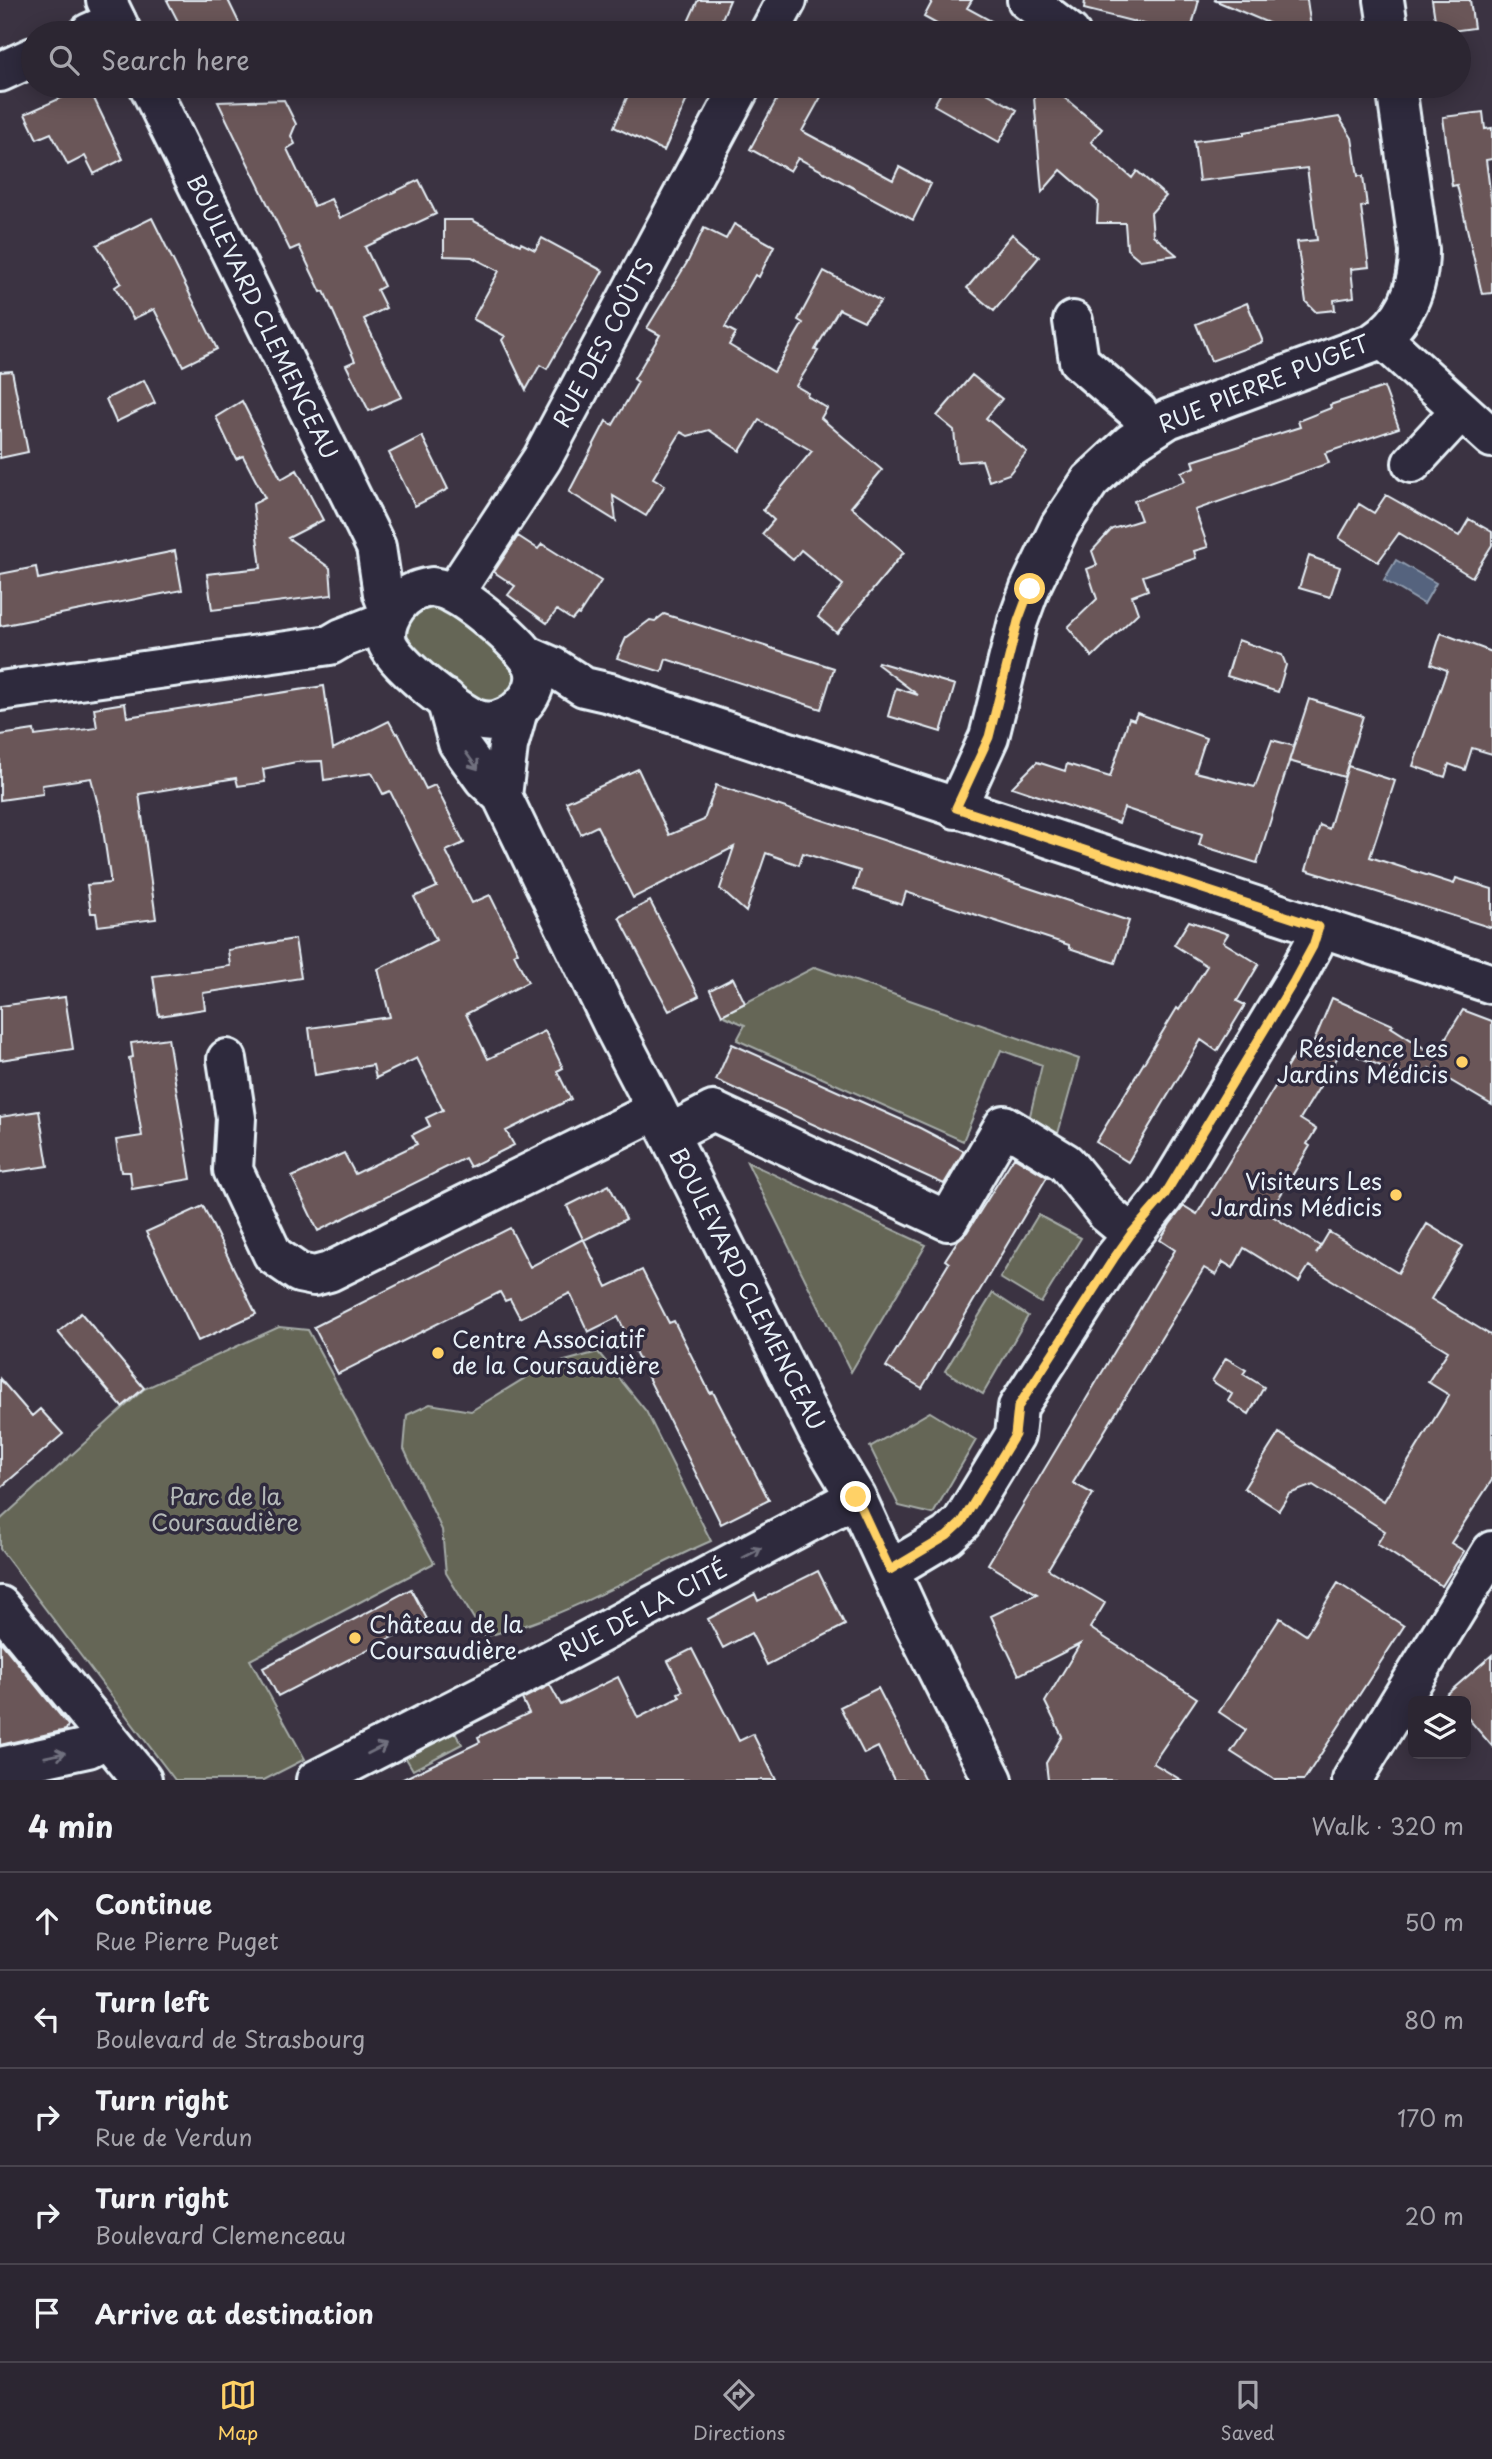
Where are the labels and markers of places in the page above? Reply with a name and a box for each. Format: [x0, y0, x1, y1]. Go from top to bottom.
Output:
place label: Résidence Les Jardins Médicis [1277, 1030, 1448, 1091]
marker: Résidence Les Jardins Médicis [1454, 1054, 1470, 1070]
place label: Visiteurs Les Jardins Médicis [1211, 1163, 1382, 1224]
marker: Visiteurs Les Jardins Médicis [1388, 1187, 1404, 1203]
place label: Centre Associatif de la Coursaudière [452, 1321, 660, 1382]
marker: Centre Associatif de la Coursaudière [430, 1345, 446, 1361]
place label: Château de la Coursaudière [369, 1606, 523, 1667]
marker: Château de la Coursaudière [347, 1630, 363, 1646]

